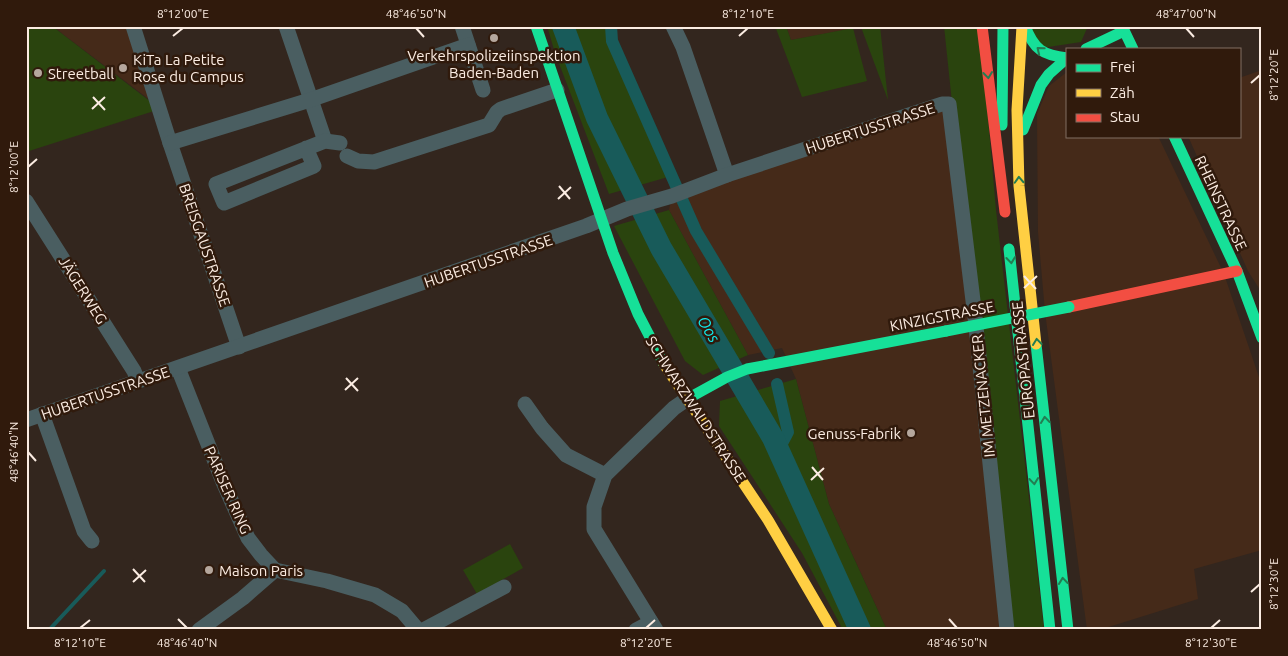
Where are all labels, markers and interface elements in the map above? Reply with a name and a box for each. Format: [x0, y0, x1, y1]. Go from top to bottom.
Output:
text: 8°12'00"E [157, 7, 209, 20]
text: 48°46'50"N [386, 7, 446, 20]
text: 8°12'10"E [722, 7, 774, 20]
text: 48°47'00"N [1156, 7, 1216, 20]
marker: Verkehrspolizeiinspektion Baden-Baden [488, 32, 500, 44]
one-way arrow [1037, 46, 1046, 55]
place label: Verkehrspolizeiinspektion Baden-Baden [407, 47, 581, 81]
legend [1066, 48, 1240, 138]
text: 8°12'20"E [1267, 49, 1280, 101]
place label: KiTa La Petite Rose du Campus [133, 51, 244, 85]
text: Frei [1110, 58, 1135, 75]
marker: KiTa La Petite Rose du Campus [117, 62, 129, 74]
place label: Streetball [48, 65, 114, 82]
marker: Streetball [32, 67, 44, 79]
one-way arrow [982, 71, 993, 79]
text: Zäh [1110, 84, 1135, 101]
street label: HUBERTUSSTRASSE [803, 99, 937, 157]
text: Stau [1110, 108, 1140, 125]
text: 8°12'00"E [7, 141, 20, 193]
street label: RHEINSTRASSE [1192, 153, 1250, 253]
one-way arrow [1013, 176, 1024, 184]
street label: BREISGAUSTRASSE [176, 181, 234, 309]
street label: HUBERTUSSTRASSE [422, 231, 554, 291]
street label: JÄGERWEG [55, 253, 111, 327]
one-way arrow [1005, 256, 1016, 264]
street label: KINZIGSTRASSE [888, 298, 996, 334]
street label: EUROPASTRASSE [1008, 300, 1038, 420]
water label: Oos [694, 313, 724, 346]
street label: SCHWARZWALDSTRASSE [642, 333, 750, 485]
street label: IM METZENACKER [968, 334, 998, 458]
one-way arrow [1032, 337, 1043, 345]
street label: HUBERTUSSTRASSE [39, 363, 171, 423]
one-way arrow [1040, 415, 1051, 423]
text: 48°46'40"N [7, 422, 20, 482]
place label: Genuss-Fabrik [808, 425, 901, 442]
marker: Genuss-Fabrik [905, 427, 917, 439]
street label: PARISER RING [201, 444, 255, 536]
one-way arrow [1028, 477, 1039, 485]
text: 8°12'30"E [1267, 558, 1280, 610]
place label: Maison Paris [219, 562, 303, 579]
marker: Maison Paris [203, 564, 215, 576]
one-way arrow [1057, 577, 1068, 585]
text: 8°12'10"E [54, 636, 106, 649]
text: 48°46'40"N [157, 636, 217, 649]
text: 8°12'20"E [620, 636, 672, 649]
text: 48°46'50"N [927, 636, 987, 649]
text: 8°12'30"E [1185, 636, 1237, 649]

